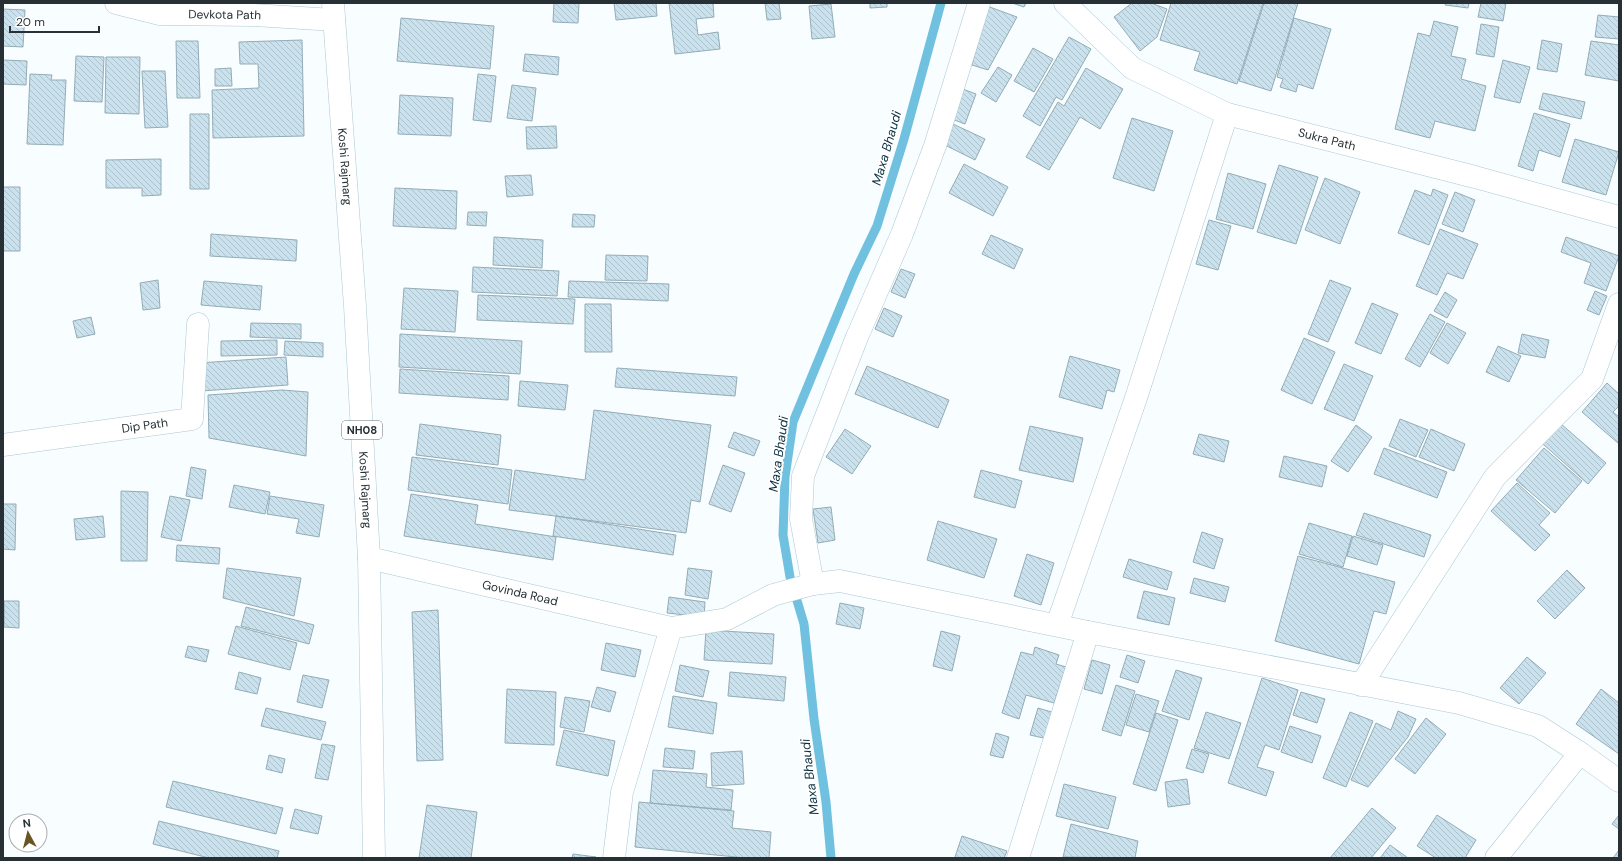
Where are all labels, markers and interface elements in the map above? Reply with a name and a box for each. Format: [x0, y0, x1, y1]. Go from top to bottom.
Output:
street label: Devkota Path [188, 6, 262, 23]
scale bar [10, 8, 99, 34]
text: 20 m [16, 14, 45, 30]
water label: Maxa Bhaudi [868, 108, 905, 187]
street label: Sukra Path [1296, 124, 1357, 154]
street label: Koshi Rajmarg [334, 127, 356, 206]
street label: Dip Path [121, 414, 169, 437]
water label: Maxa Bhaudi [765, 414, 792, 493]
road number: NH08 [342, 421, 382, 439]
street label: Koshi Rajmarg [355, 451, 375, 529]
street label: Govinda Road [481, 576, 559, 610]
water label: Maxa Bhaudi [796, 737, 823, 816]
north arrow [8, 813, 48, 853]
text: N [22, 816, 32, 831]

